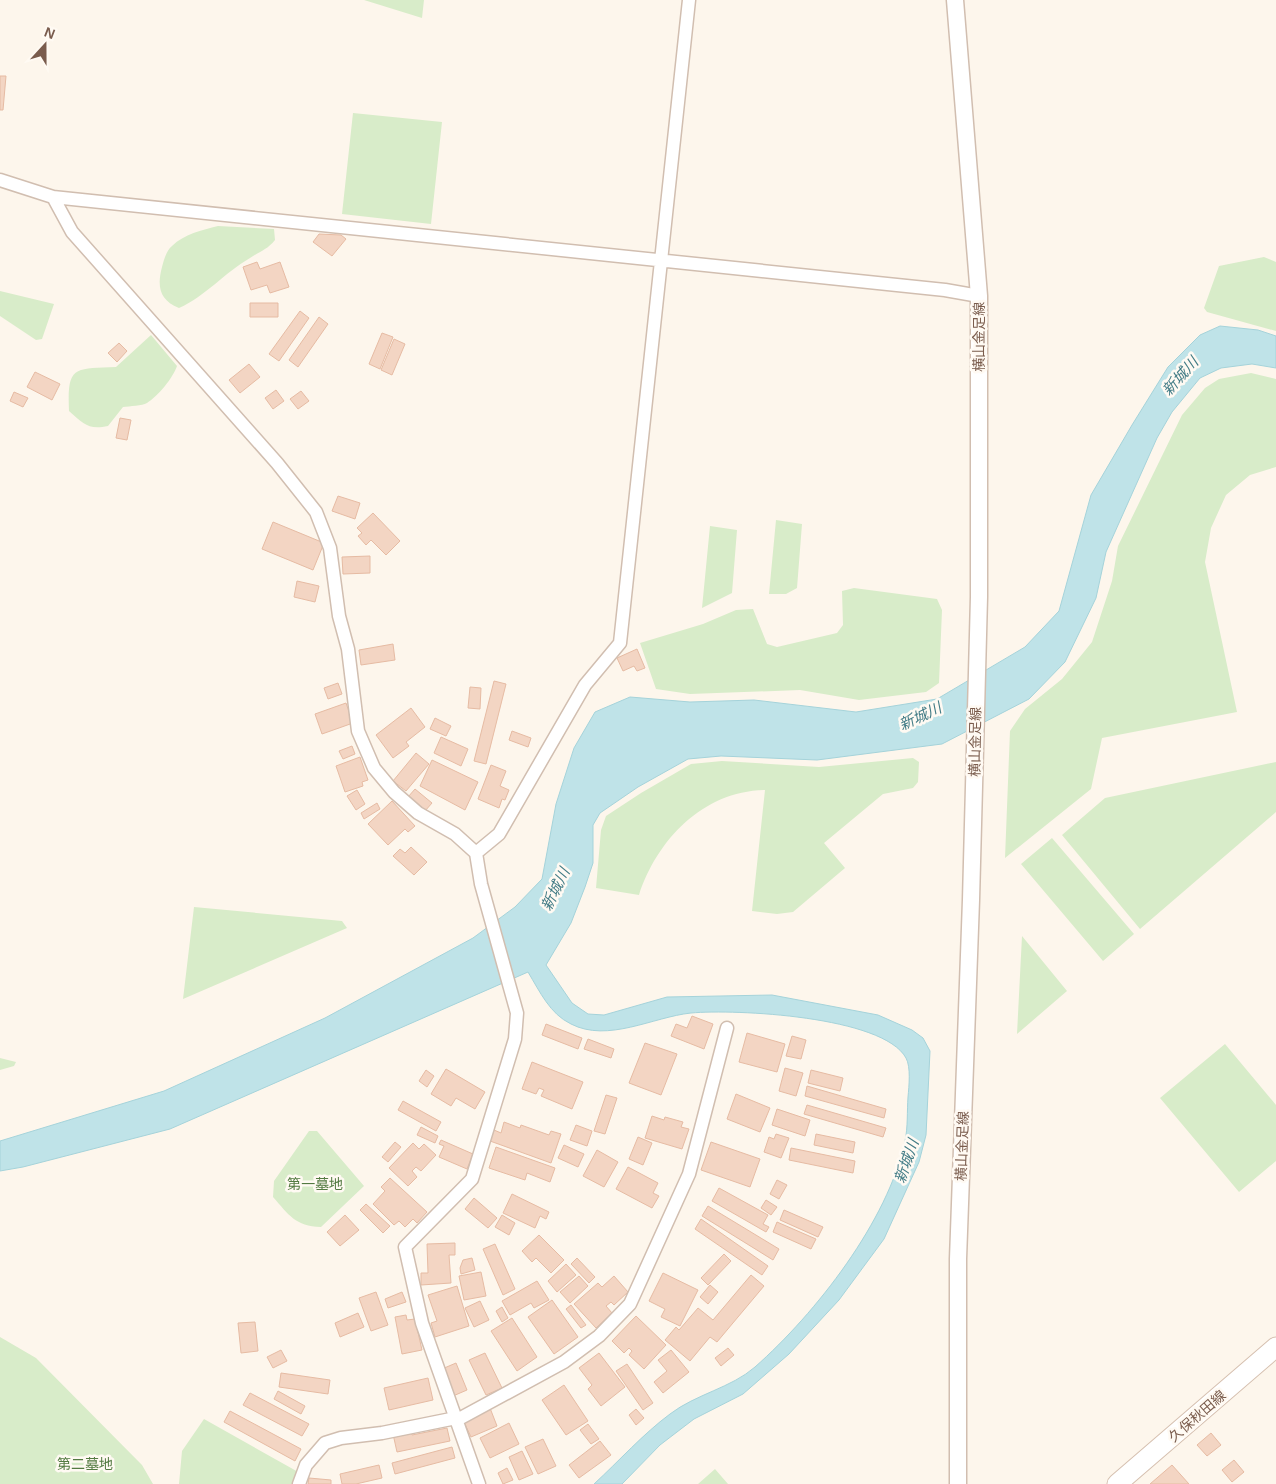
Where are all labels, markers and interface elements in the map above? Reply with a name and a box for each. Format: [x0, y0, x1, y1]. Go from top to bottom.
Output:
north arrow [20, 20, 70, 70]
text: N [42, 24, 57, 42]
street label: 横山金足線 [971, 302, 987, 372]
water label: 新城川 [1159, 352, 1203, 398]
water label: 新城川 [896, 698, 946, 733]
street label: 横山金足線 [966, 707, 984, 777]
water label: 新城川 [537, 863, 573, 913]
street label: 横山金足線 [953, 1111, 971, 1181]
water label: 新城川 [891, 1135, 922, 1185]
park label: 第一墓地 [287, 1176, 343, 1192]
street label: 久保秋田線 [1165, 1387, 1229, 1445]
park label: 第二墓地 [57, 1456, 113, 1472]

